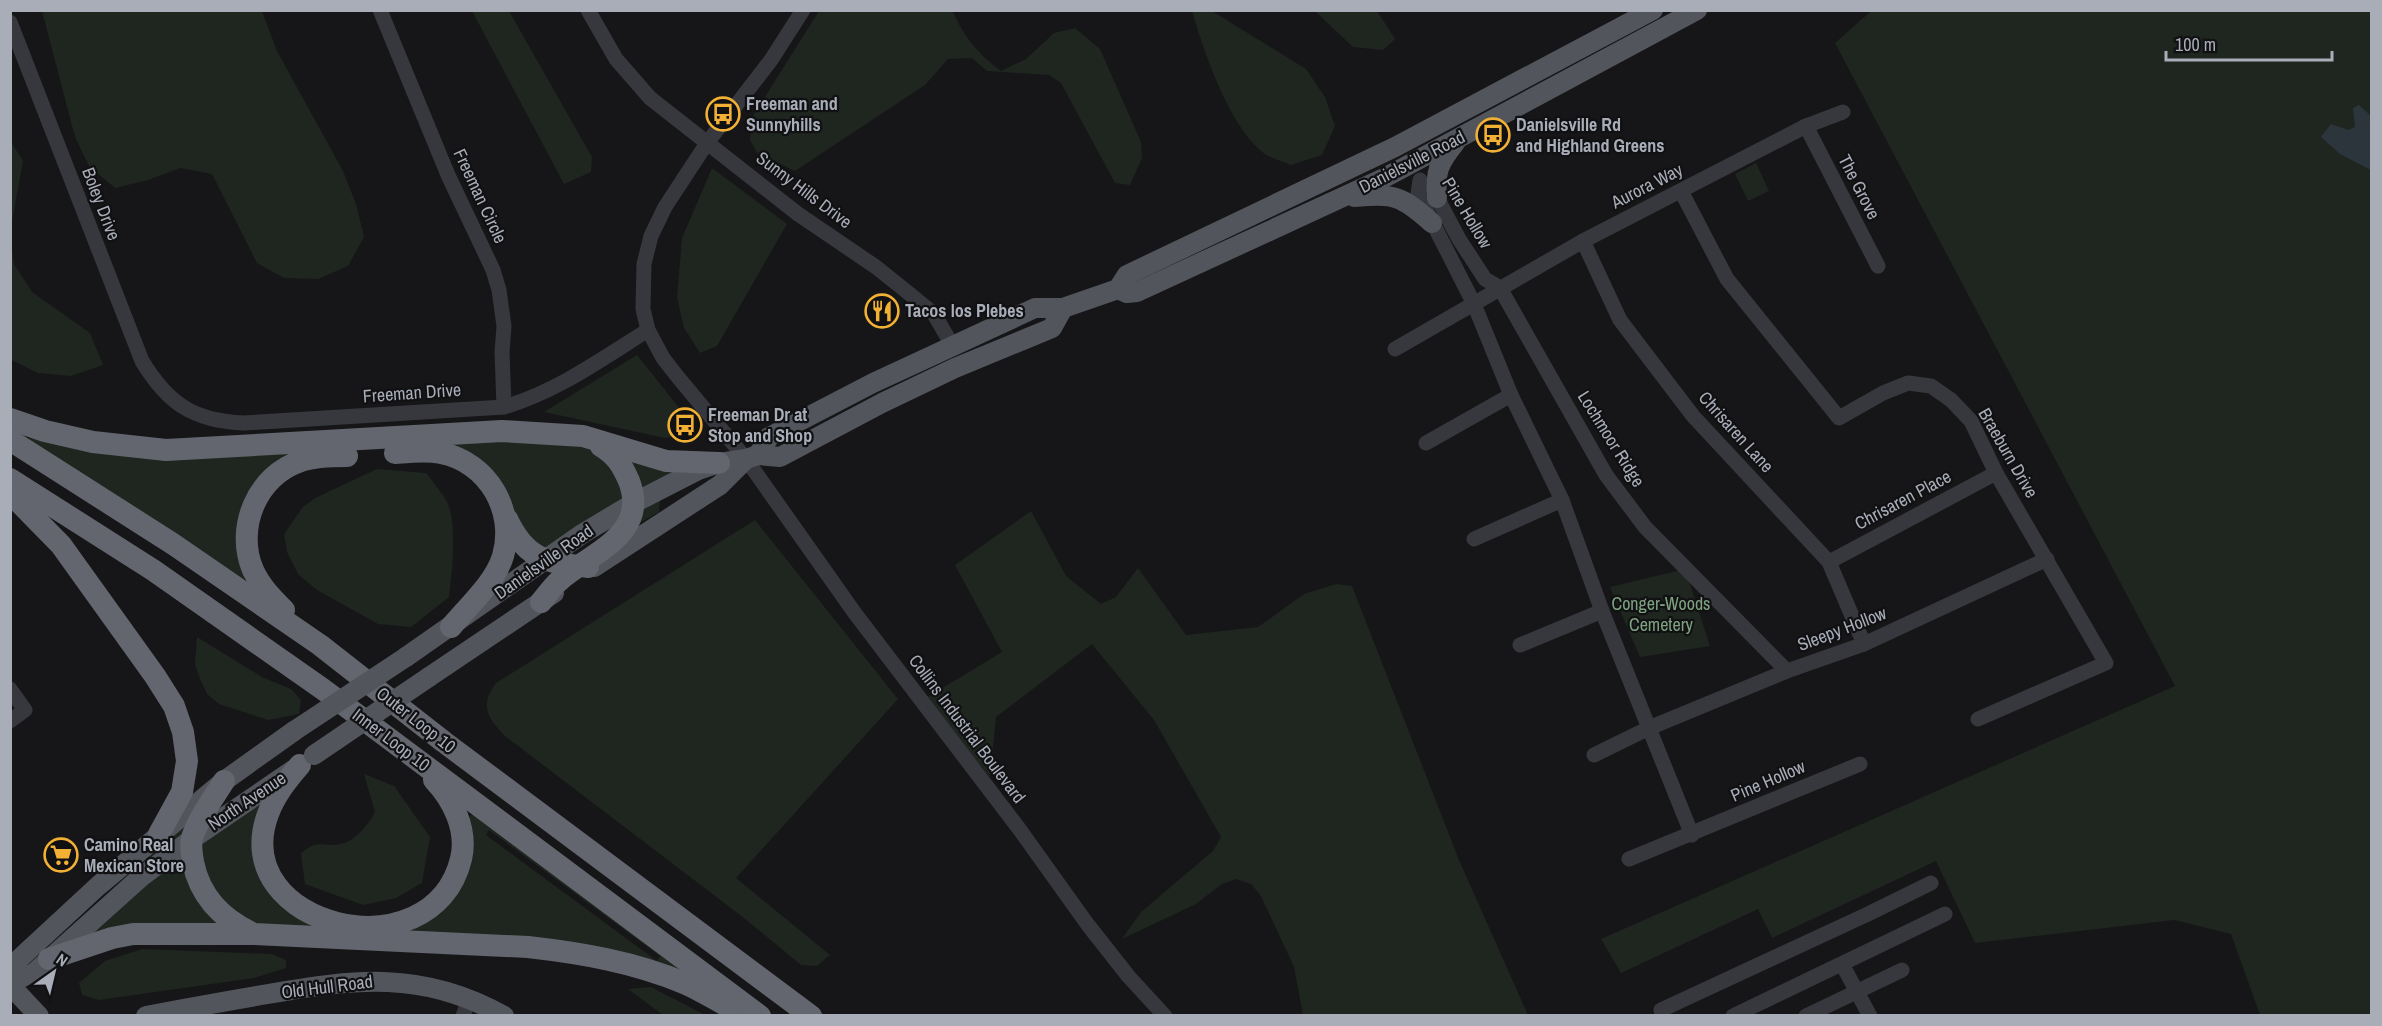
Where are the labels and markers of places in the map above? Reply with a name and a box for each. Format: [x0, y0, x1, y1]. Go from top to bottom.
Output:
place label: Freeman and Sunnyhills [746, 91, 838, 137]
bus stop icon: Freeman and Sunnyhills [705, 96, 741, 132]
place label: Danielsville Rd and Highland Greens [1516, 112, 1664, 158]
bus stop icon: Danielsville Rd and Highland Greens [1475, 117, 1511, 153]
restaurant icon: Tacos los Plebes [864, 293, 900, 329]
place label: Tacos los Plebes [905, 298, 1024, 323]
place label: Freeman Dr at Stop and Shop [708, 402, 812, 448]
bus stop icon: Freeman Dr at Stop and Shop [667, 407, 703, 443]
place label: Camino Real Mexican Store [84, 832, 184, 878]
supermarket icon: Camino Real Mexican Store [43, 837, 79, 873]

